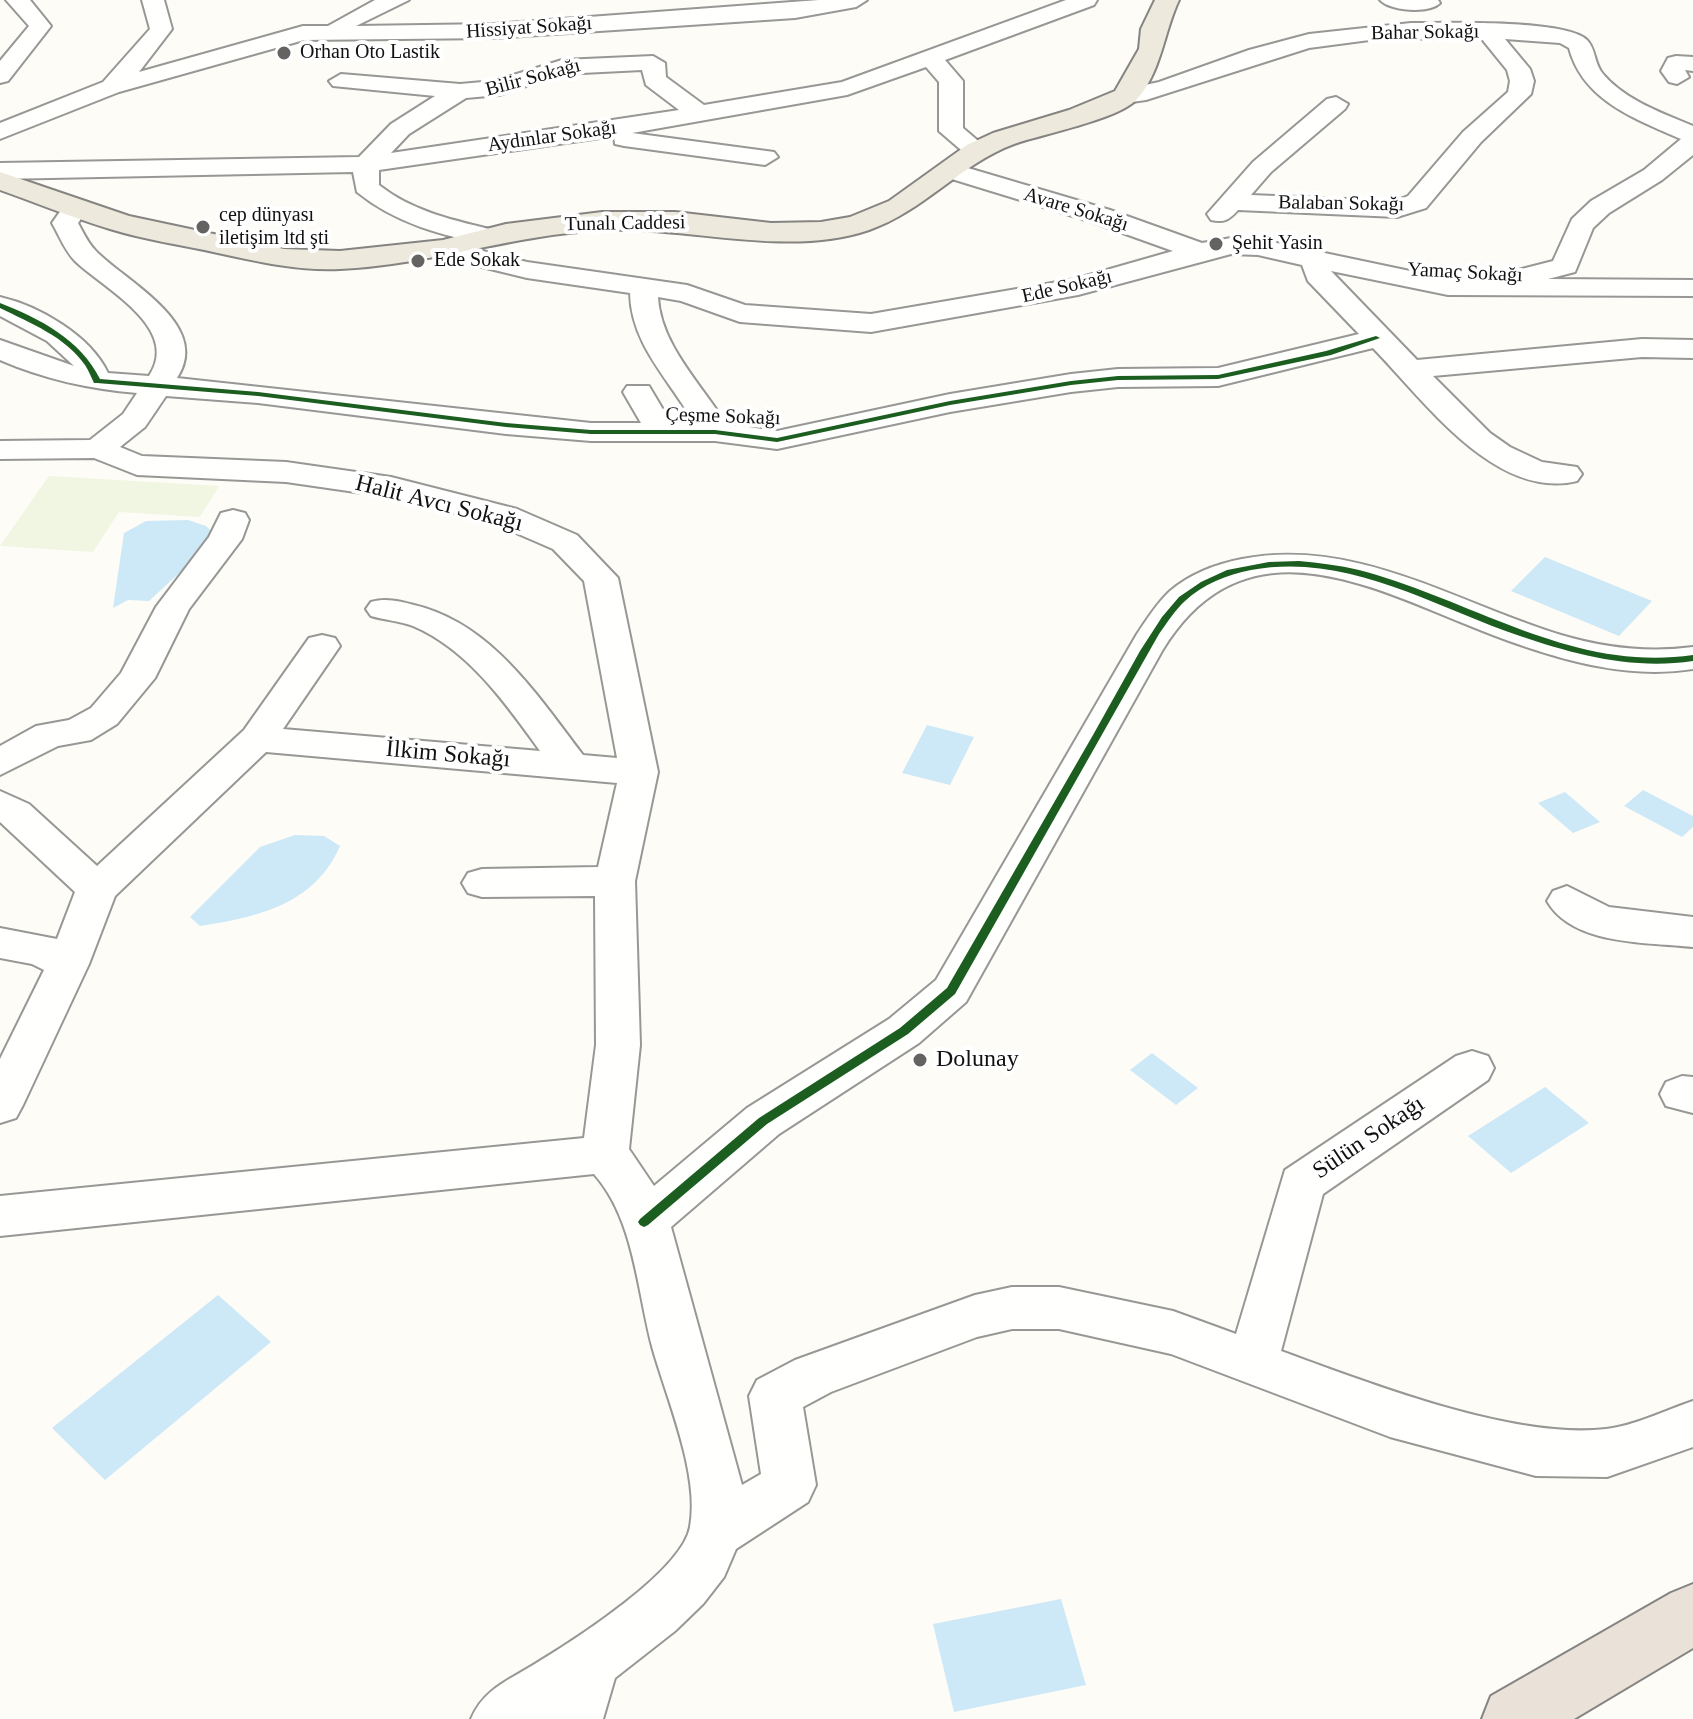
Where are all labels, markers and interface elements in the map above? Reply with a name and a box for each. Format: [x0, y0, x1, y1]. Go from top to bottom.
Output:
street label: Hissiyat Sokağı [465, 12, 593, 44]
street label: Bahar Sokağı [1371, 20, 1479, 46]
place label: Orhan Oto Lastik [300, 41, 440, 65]
marker: Orhan Oto Lastik [275, 44, 293, 62]
street label: Bilir Sokağı [483, 54, 583, 102]
street label: Aydınlar Sokağı [486, 116, 618, 158]
street label: Avare Sokağı [1021, 183, 1131, 237]
street label: Balaban Sokağı [1278, 191, 1404, 217]
place label: cep dünyası iletişim ltd şti [219, 204, 329, 251]
street label: Tunalı Caddesi [564, 211, 686, 237]
marker: cep dünyası iletişim ltd şti [194, 218, 212, 236]
place label: Şehit Yasin [1232, 232, 1323, 256]
marker: Şehit Yasin [1207, 235, 1225, 253]
place label: Ede Sokak [434, 249, 520, 273]
marker: Ede Sokak [409, 252, 427, 270]
street label: Yamaç Sokağı [1407, 258, 1523, 288]
street label: Ede Sokağı [1020, 265, 1114, 309]
street label: Çeşme Sokağı [665, 403, 781, 431]
street label: Halit Avcı Sokağı [352, 469, 526, 539]
street label: İlkim Sokağı [385, 735, 511, 775]
place label: Dolunay [936, 1046, 1019, 1074]
marker: Dolunay [911, 1051, 929, 1069]
street label: Sülün Sokağı [1308, 1090, 1430, 1186]

